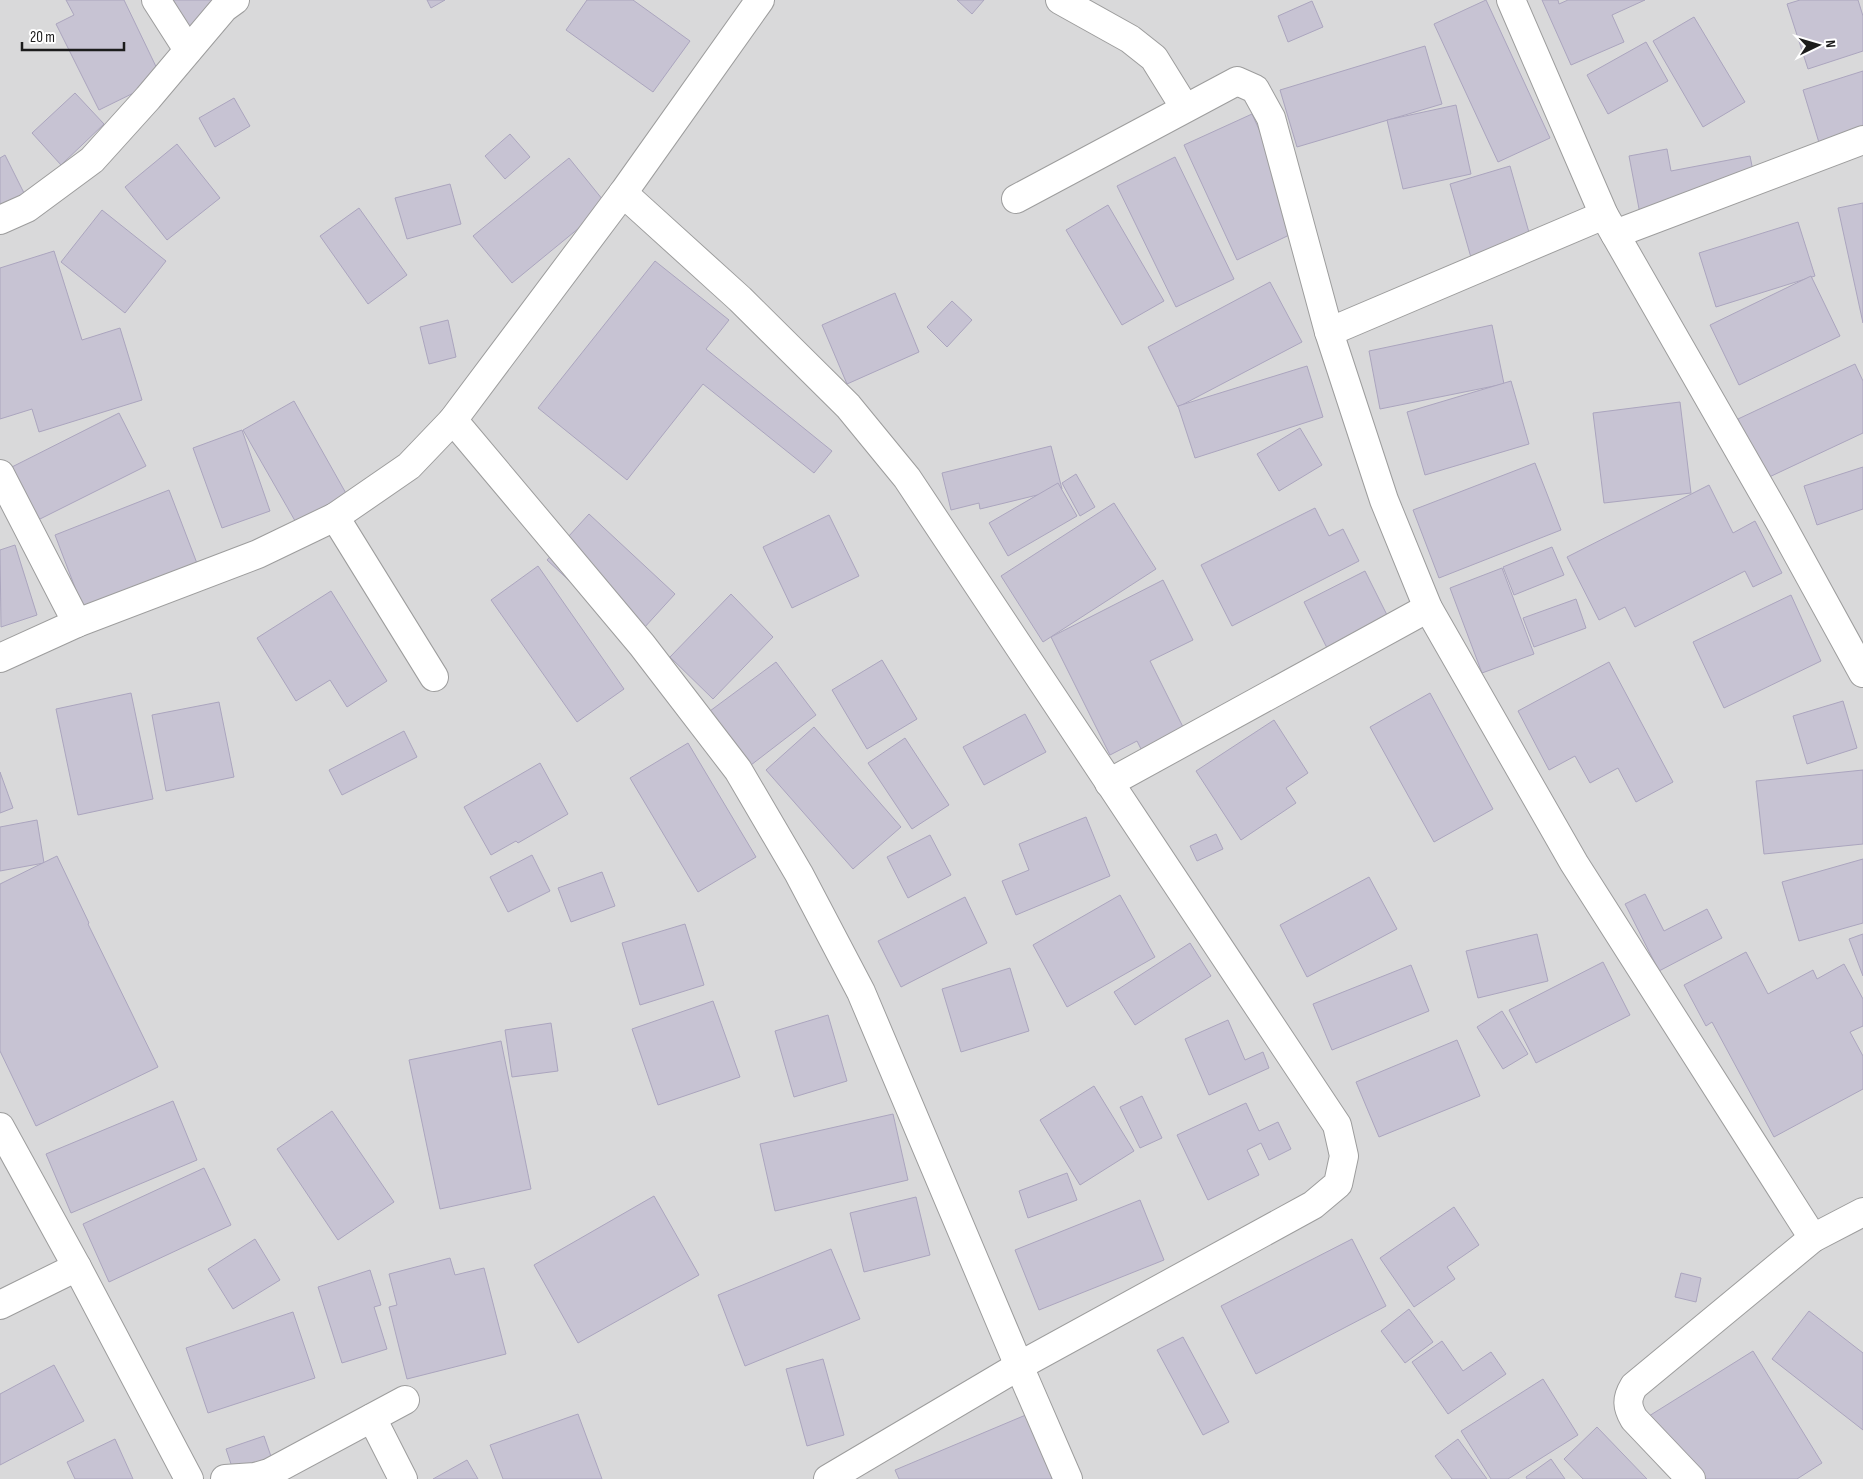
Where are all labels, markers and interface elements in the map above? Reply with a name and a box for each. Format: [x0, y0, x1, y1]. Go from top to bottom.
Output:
scale bar [22, 20, 125, 52]
north arrow [1793, 20, 1843, 70]
text: 20 m [30, 28, 55, 47]
text: N [1822, 39, 1839, 48]

